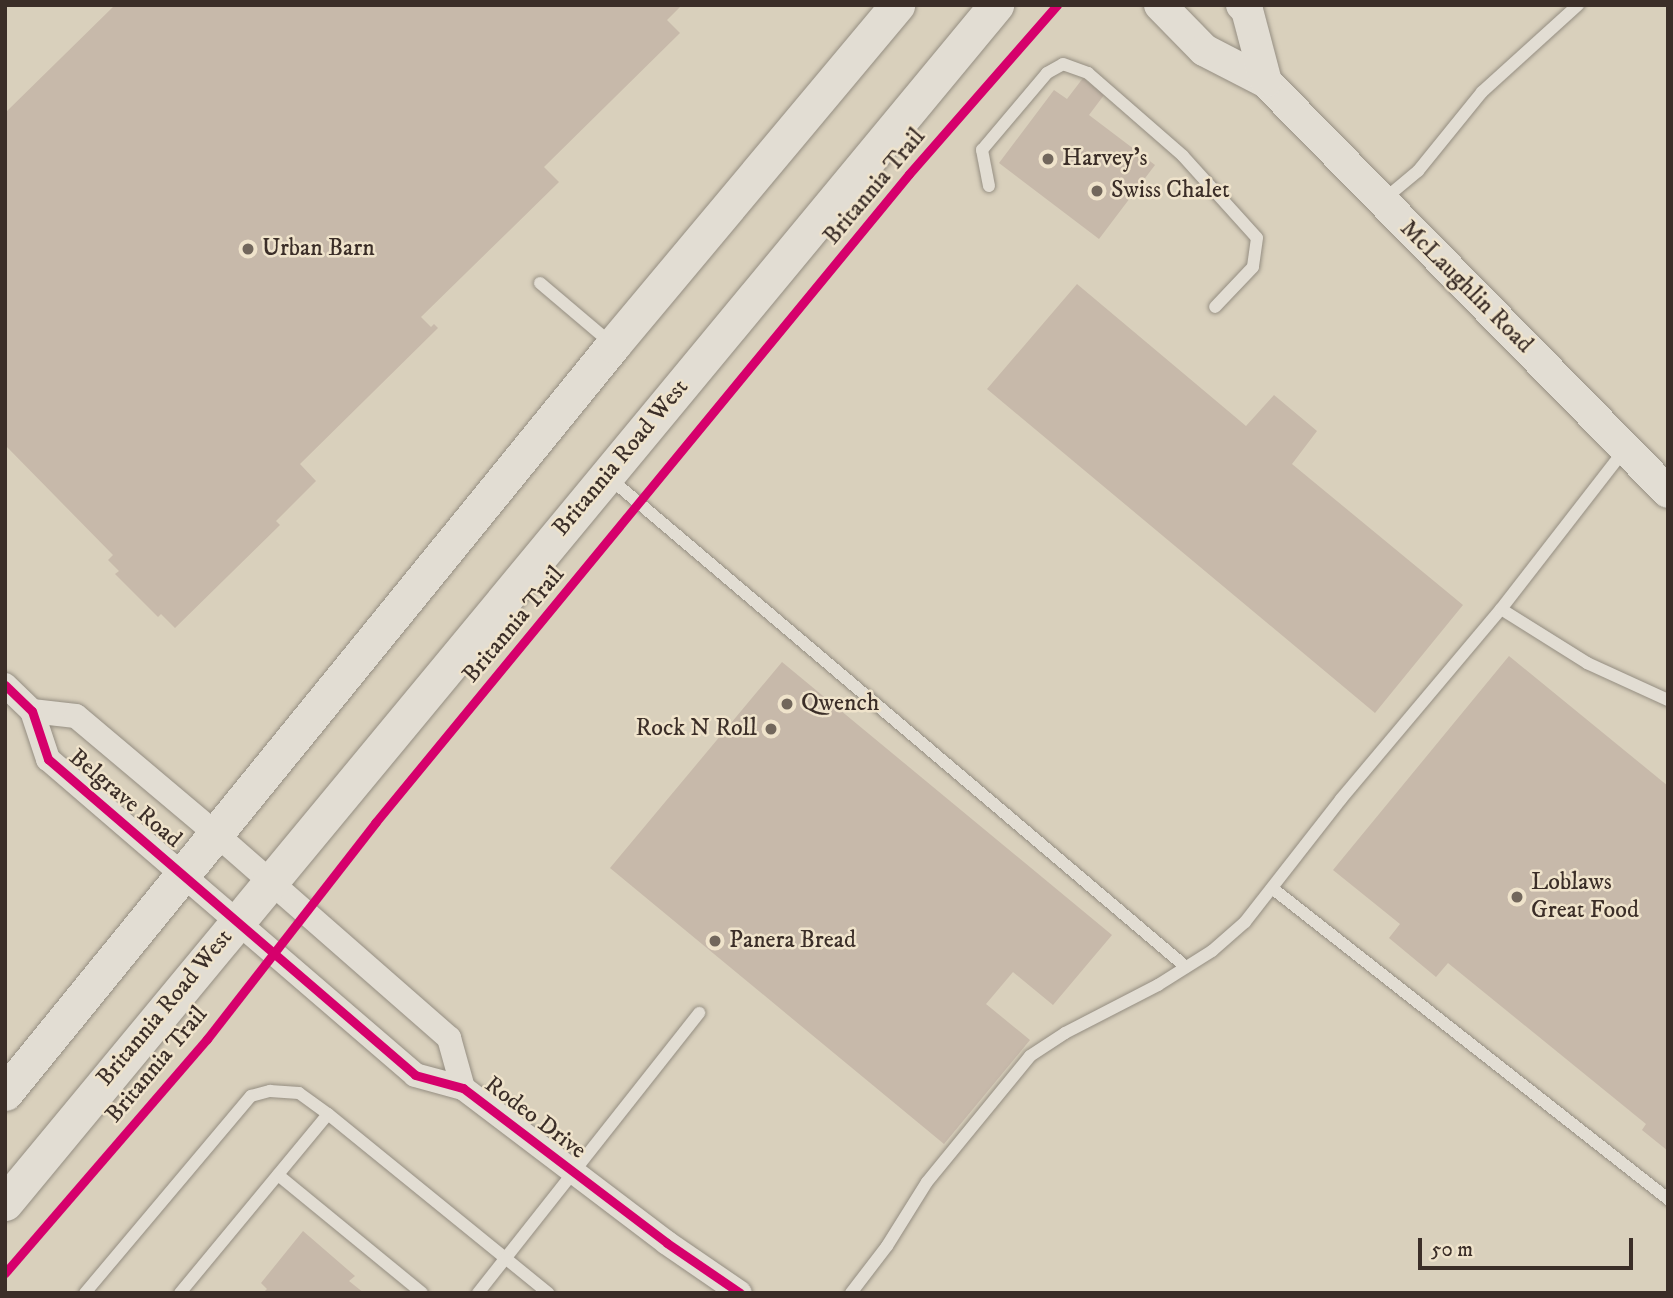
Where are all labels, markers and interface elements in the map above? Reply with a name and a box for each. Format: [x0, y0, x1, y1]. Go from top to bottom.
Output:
street label: Britannia Trail [818, 123, 932, 251]
place label: Harvey's [1062, 145, 1148, 173]
marker: Harvey's [1040, 151, 1056, 167]
place label: Swiss Chalet [1111, 177, 1230, 205]
marker: Swiss Chalet [1089, 183, 1105, 199]
street label: McLaughlin Road [1394, 215, 1538, 359]
place label: Urban Barn [262, 235, 375, 263]
marker: Urban Barn [240, 241, 256, 257]
street label: Britannia Road West [547, 374, 695, 542]
street label: Britannia Trail [457, 561, 571, 689]
place label: Qwench [801, 690, 879, 718]
marker: Qwench [779, 696, 795, 712]
place label: Rock N Roll [635, 715, 757, 743]
marker: Rock N Roll [763, 721, 779, 737]
street label: Belgrave Road [63, 744, 187, 854]
place label: Loblaws Great Food [1531, 869, 1639, 925]
marker: Loblaws Great Food [1509, 889, 1525, 905]
street label: Britannia Road West [91, 924, 239, 1092]
place label: Panera Bread [729, 927, 856, 955]
marker: Panera Bread [707, 933, 723, 949]
street label: Britannia Trail [100, 1001, 214, 1129]
street label: Rodeo Drive [479, 1070, 591, 1166]
scale bar [1421, 1224, 1636, 1268]
text: 50 m [1431, 1237, 1473, 1263]

